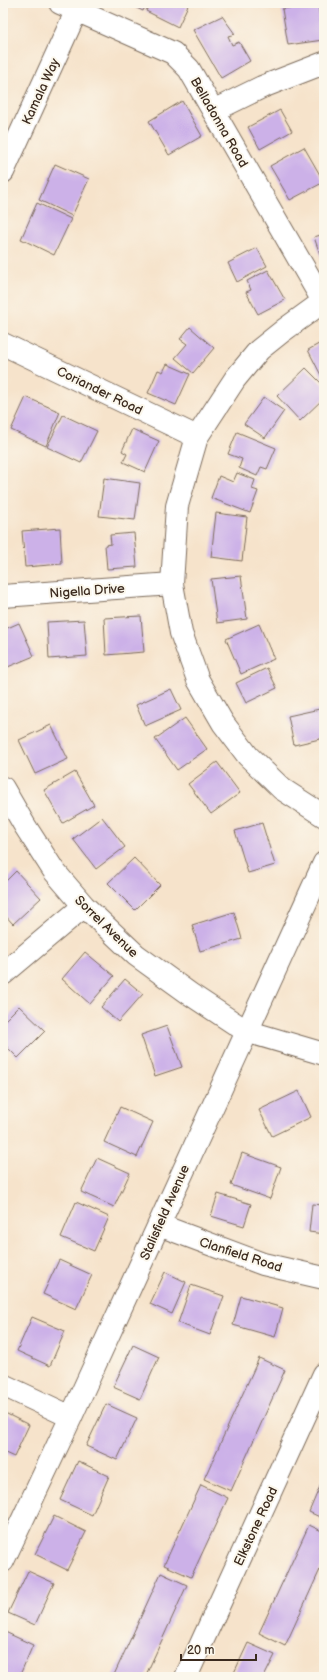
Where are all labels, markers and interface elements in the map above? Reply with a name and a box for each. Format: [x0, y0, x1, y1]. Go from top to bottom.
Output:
street label: Kamala Way [19, 56, 63, 127]
street label: Belladonna Road [187, 75, 251, 170]
street label: Coriander Road [54, 363, 145, 419]
street label: Nigella Drive [49, 580, 125, 602]
street label: Sorrel Avenue [71, 892, 142, 961]
street label: Stalisfield Avenue [137, 1162, 193, 1263]
street label: Clanfield Road [197, 1234, 284, 1276]
street label: Elkstone Road [231, 1484, 281, 1568]
scale bar [181, 1636, 256, 1662]
text: 20 m [187, 1643, 214, 1658]

